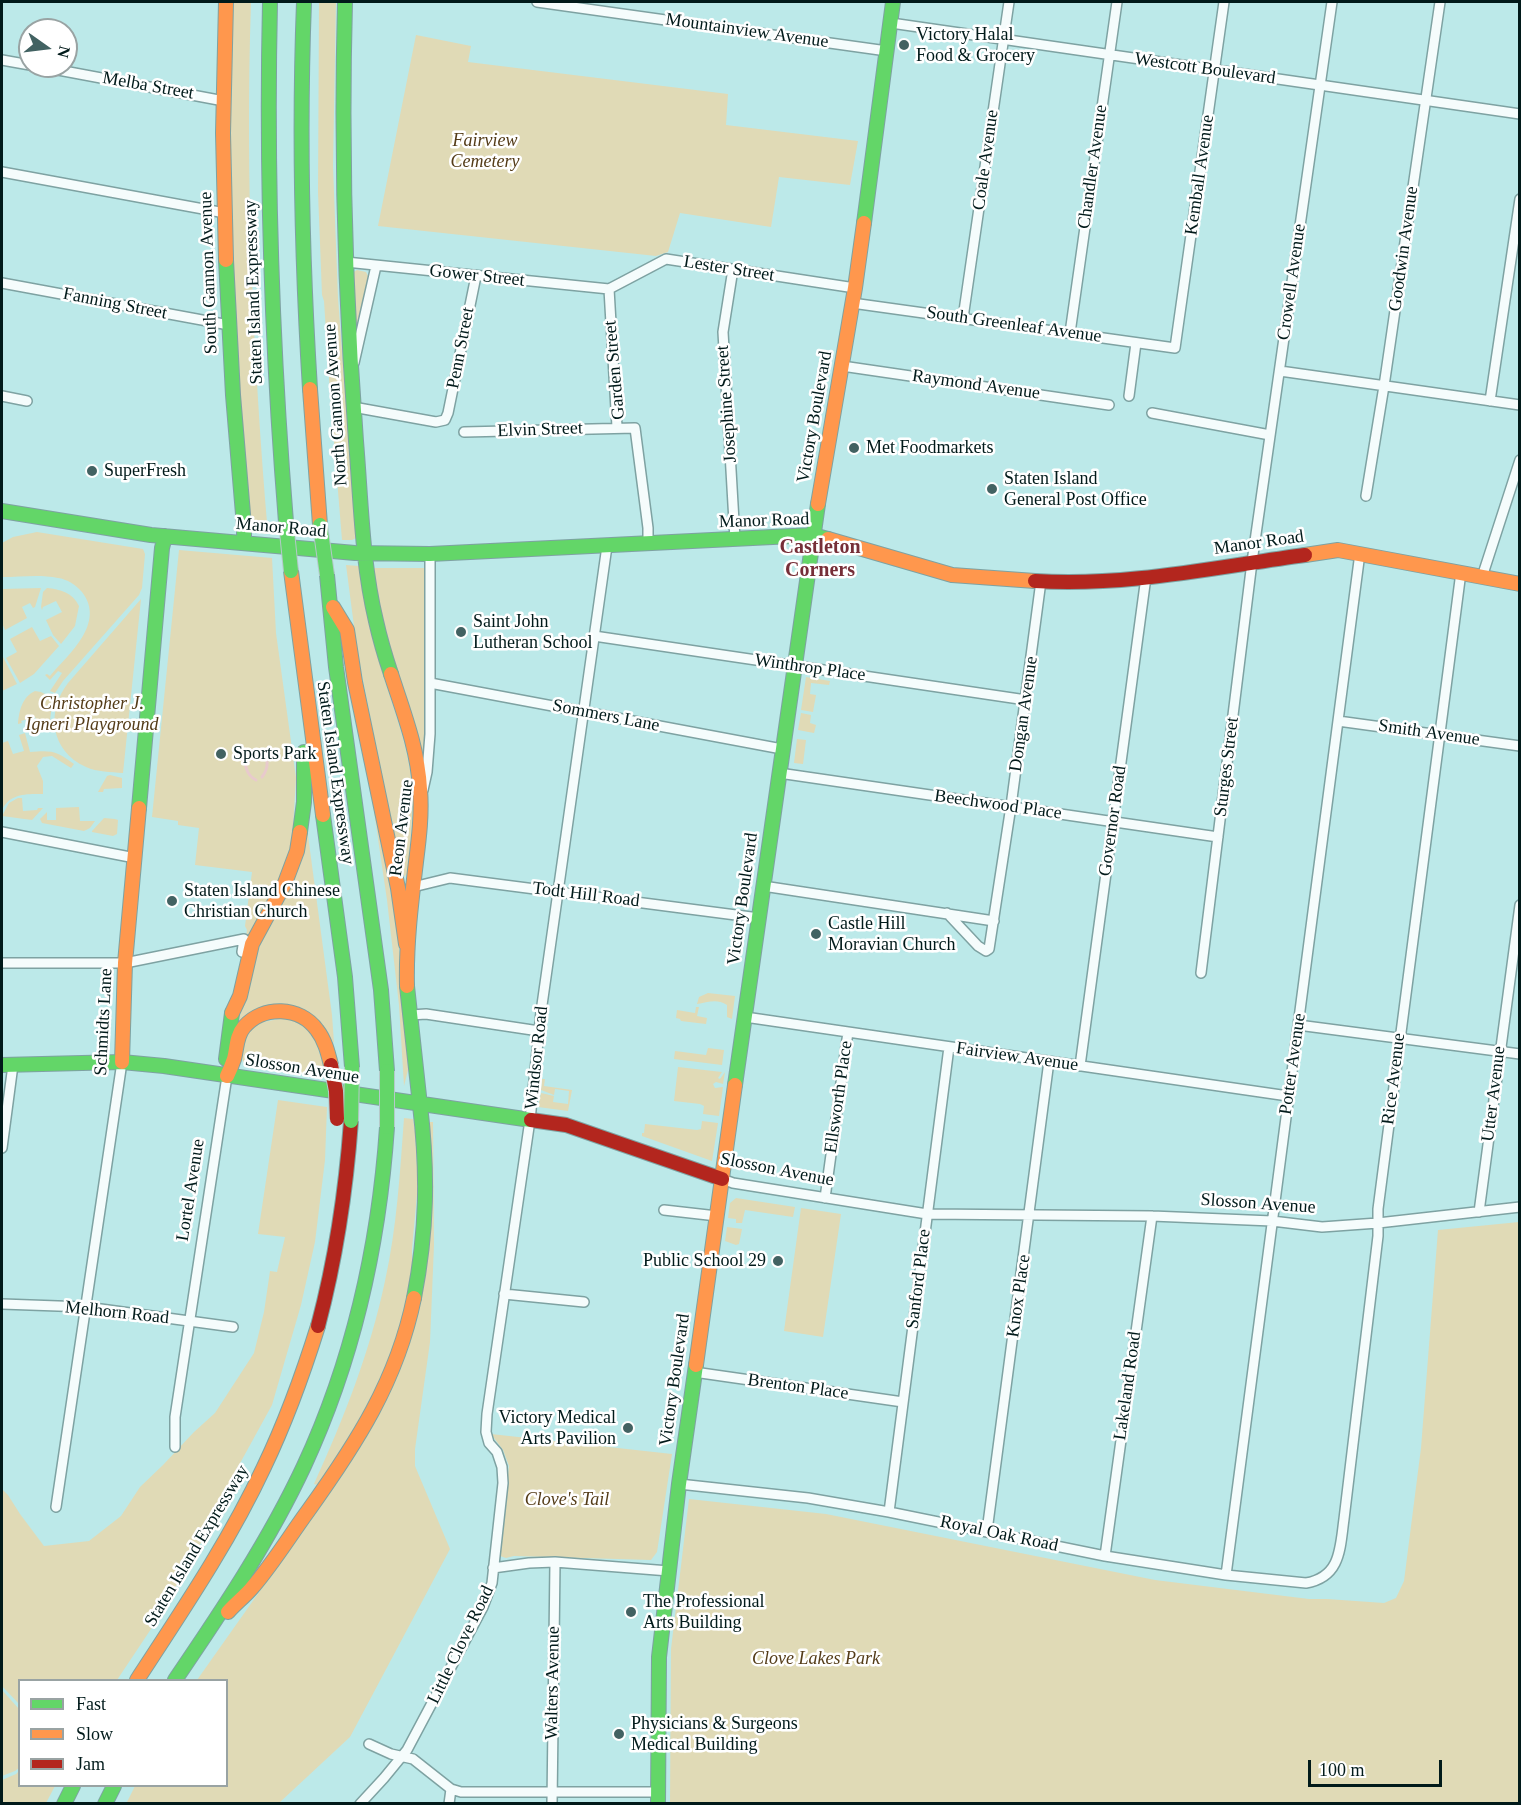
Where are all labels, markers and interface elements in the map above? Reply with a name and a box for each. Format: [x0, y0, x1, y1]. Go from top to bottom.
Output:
street label: Mountainview Avenue [664, 9, 830, 53]
north arrow [18, 18, 78, 78]
place label: Victory Halal Food & Grocery [916, 24, 1035, 66]
marker: Victory Halal Food & Grocery [897, 38, 911, 52]
text: N [54, 44, 74, 60]
street label: Westcott Boulevard [1133, 48, 1277, 90]
street label: Melba Street [101, 67, 195, 105]
street label: Chandler Avenue [1074, 104, 1112, 230]
street label: Coale Avenue [968, 108, 1004, 212]
street label: Kemball Avenue [1181, 114, 1219, 236]
park label: Fairview Cemetery [451, 130, 519, 172]
street label: Goodwin Avenue [1385, 185, 1423, 313]
street label: South Gannon Avenue [195, 191, 223, 355]
street label: Staten Island Expressway [240, 199, 268, 385]
street label: Crowell Avenue [1273, 223, 1311, 341]
street label: Lester Street [682, 251, 776, 287]
street label: Gower Street [428, 260, 526, 292]
street label: Fanning Street [61, 283, 169, 325]
street label: South Greenleaf Avenue [925, 302, 1103, 348]
street label: Penn Street [443, 305, 479, 391]
street label: Garden Street [600, 320, 630, 420]
street label: North Gannon Avenue [320, 323, 352, 487]
street label: Josephine Street [712, 345, 742, 463]
street label: Victory Boulevard [793, 349, 837, 485]
street label: Raymond Avenue [911, 365, 1041, 405]
street label: Elvin Street [497, 418, 583, 442]
place label: Met Foodmarkets [866, 437, 993, 459]
marker: Met Foodmarkets [847, 441, 861, 455]
place label: SuperFresh [104, 460, 186, 482]
marker: SuperFresh [85, 464, 99, 478]
place label: Staten Island General Post Office [1004, 468, 1147, 510]
marker: Staten Island General Post Office [985, 482, 999, 496]
street label: Manor Road [718, 509, 810, 533]
street label: Manor Road [235, 513, 327, 543]
street label: Manor Road [1213, 526, 1305, 560]
district label: Castleton Corners [779, 536, 861, 583]
place label: Saint John Lutheran School [473, 611, 592, 654]
marker: Saint John Lutheran School [454, 625, 468, 639]
street label: Winthrop Place [753, 650, 867, 686]
street label: Dongan Avenue [1005, 655, 1043, 773]
street label: Staten Island Expressway [311, 680, 359, 866]
park label: Christopher J. Igneri Playground [26, 693, 158, 736]
street label: Sommers Lane [551, 695, 661, 737]
street label: Smith Avenue [1377, 715, 1481, 751]
street label: Sturges Street [1210, 716, 1244, 818]
place label: Sports Park [233, 743, 317, 765]
marker: Sports Park [214, 747, 228, 761]
street label: Governor Road [1095, 764, 1131, 878]
street label: Reon Avenue [385, 778, 419, 878]
street label: Beechwood Place [933, 785, 1063, 825]
street label: Victory Boulevard [723, 831, 763, 967]
street label: Todt Hill Road [531, 878, 641, 912]
place label: Staten Island Chinese Christian Church [184, 880, 340, 922]
marker: Staten Island Chinese Christian Church [165, 894, 179, 908]
place label: Castle Hill Moravian Church [828, 913, 955, 956]
marker: Castle Hill Moravian Church [809, 927, 823, 941]
street label: Schmidts Lane [90, 968, 118, 1076]
street label: Windsor Road [521, 1005, 553, 1111]
street label: Potter Avenue [1275, 1012, 1311, 1116]
street label: Rice Avenue [1378, 1032, 1410, 1126]
street label: Fairview Avenue [955, 1038, 1079, 1076]
street label: Ellsworth Place [820, 1039, 858, 1155]
street label: Utter Avenue [1477, 1045, 1511, 1143]
street label: Slosson Avenue [243, 1049, 361, 1089]
street label: Lortel Avenue [172, 1137, 210, 1243]
street label: Slosson Avenue [718, 1148, 836, 1192]
street label: Slosson Avenue [1200, 1189, 1316, 1219]
street label: Sanford Place [902, 1228, 936, 1330]
place label: Public School 29 [643, 1250, 766, 1272]
street label: Knox Place [1002, 1253, 1036, 1339]
marker: Public School 29 [771, 1254, 785, 1268]
street label: Melhorn Road [64, 1297, 170, 1329]
street label: Victory Boulevard [655, 1312, 695, 1448]
street label: Lakeland Road [1110, 1330, 1146, 1442]
street label: Brenton Place [746, 1369, 850, 1405]
place label: Victory Medical Arts Pavilion [499, 1407, 616, 1450]
marker: Victory Medical Arts Pavilion [621, 1421, 635, 1435]
street label: Staten Island Expressway [140, 1461, 254, 1631]
park label: Clove's Tail [525, 1489, 609, 1511]
street label: Royal Oak Road [938, 1511, 1060, 1557]
street label: Little Clove Road [423, 1582, 499, 1708]
place label: The Professional Arts Building [643, 1591, 764, 1634]
marker: The Professional Arts Building [624, 1605, 638, 1619]
street label: Walters Avenue [541, 1626, 565, 1740]
park label: Clove Lakes Park [752, 1648, 880, 1670]
legend [18, 1679, 228, 1787]
text: Fast [76, 1694, 106, 1714]
place label: Physicians & Surgeons Medical Building [631, 1713, 798, 1756]
text: Slow [76, 1724, 113, 1744]
marker: Physicians & Surgeons Medical Building [612, 1727, 626, 1741]
scale bar [1311, 1748, 1444, 1786]
text: Jam [76, 1754, 105, 1774]
text: 100 m [1319, 1760, 1365, 1780]

